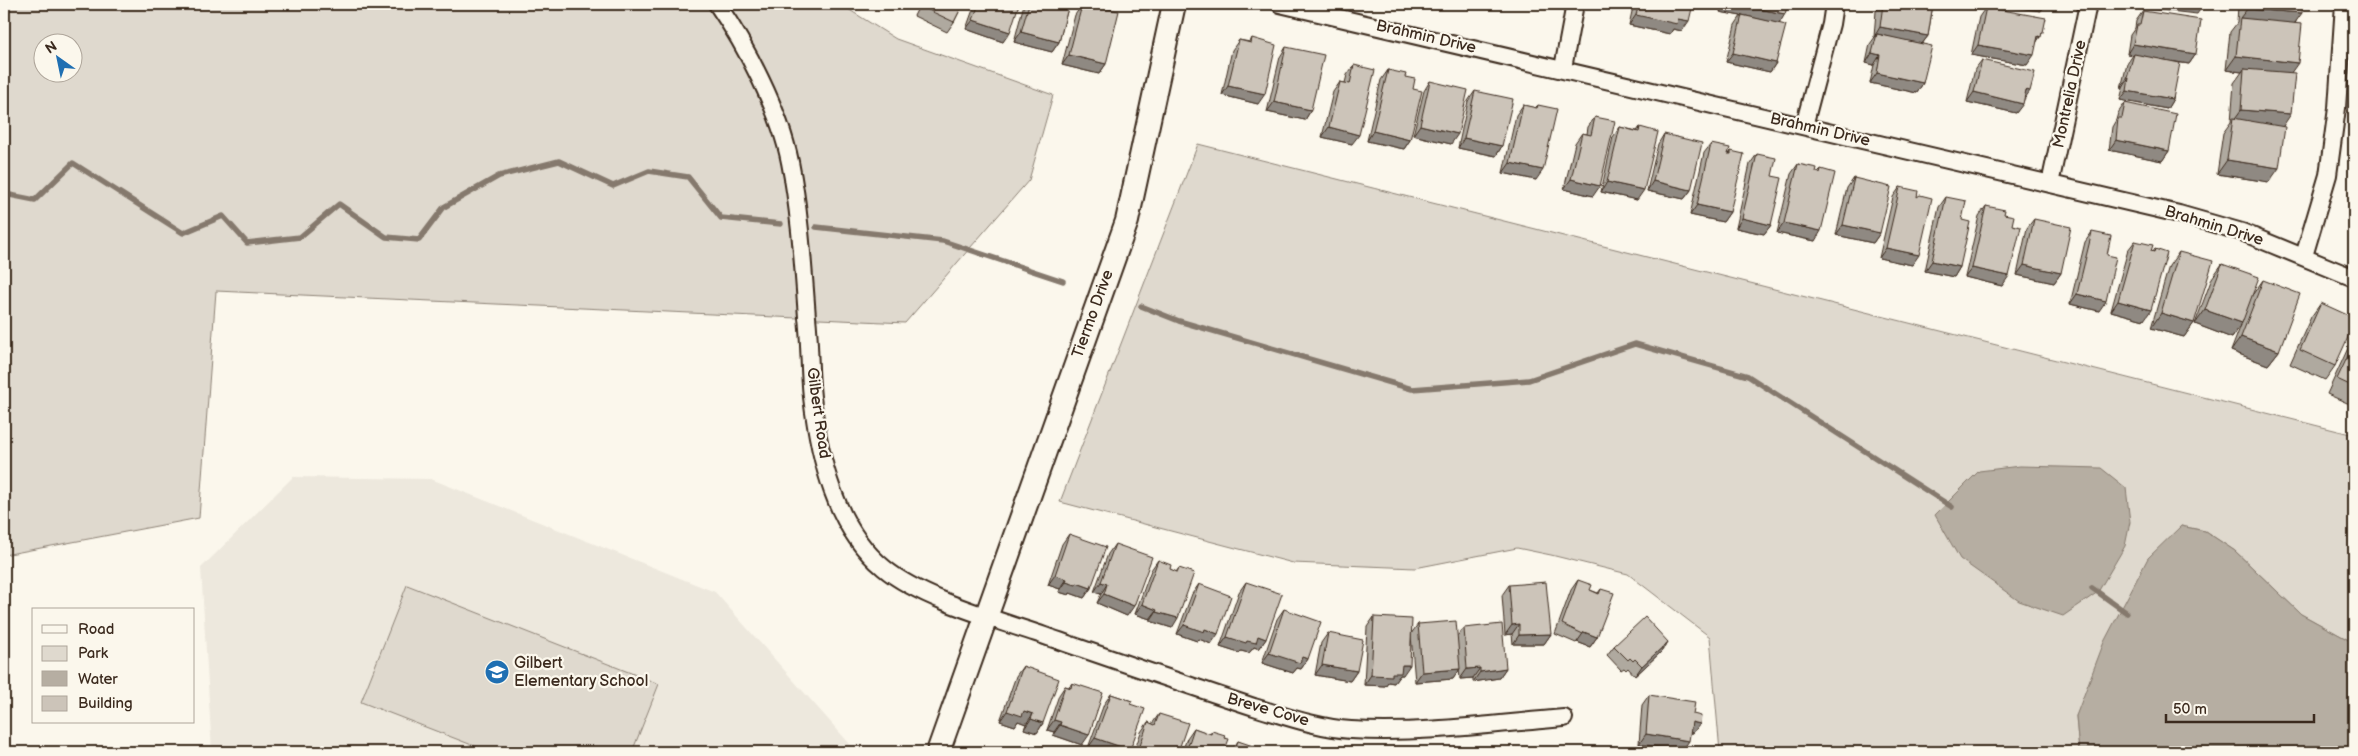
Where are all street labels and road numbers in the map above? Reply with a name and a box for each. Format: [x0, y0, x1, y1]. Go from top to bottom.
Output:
street label: Brahmin Drive [1374, 16, 1478, 58]
street label: Montrelia Drive [2049, 38, 2091, 150]
street label: Brahmin Drive [1768, 109, 1872, 151]
street label: Brahmin Drive [2162, 202, 2266, 250]
street label: Tiermo Drive [1068, 267, 1118, 361]
street label: Gilbert Road [802, 366, 834, 460]
street label: Breve Cove [1225, 689, 1312, 731]

